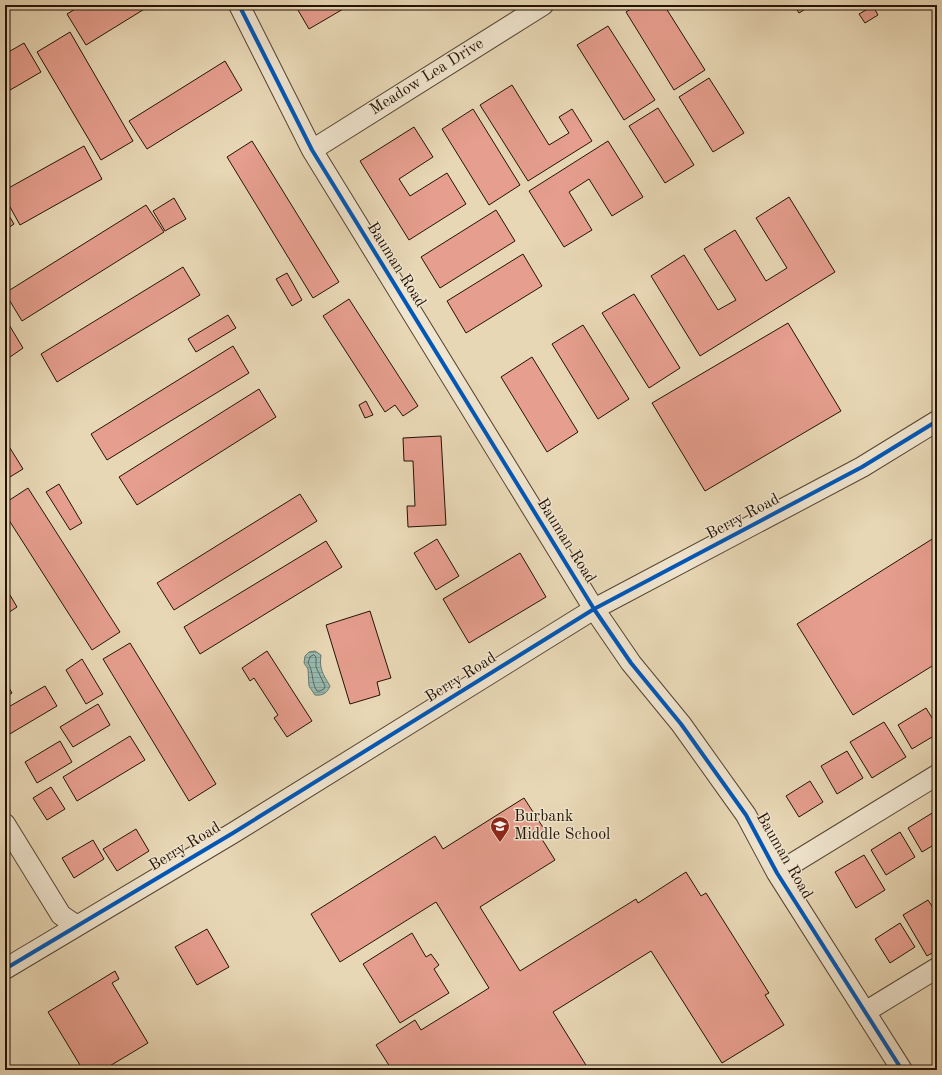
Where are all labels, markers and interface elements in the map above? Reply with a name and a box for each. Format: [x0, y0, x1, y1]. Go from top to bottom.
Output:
street label: Meadow Lea Drive [367, 36, 487, 118]
street label: Bauman Road [364, 220, 428, 310]
street label: Berry Road [704, 491, 782, 543]
street label: Bauman Road [534, 496, 598, 586]
street label: Berry Road [423, 650, 499, 706]
place label: Burbank Middle School [514, 809, 610, 843]
street label: Bauman Road [753, 810, 815, 902]
school or university icon: Burbank Middle School [489, 815, 511, 843]
street label: Berry Road [147, 820, 223, 874]

